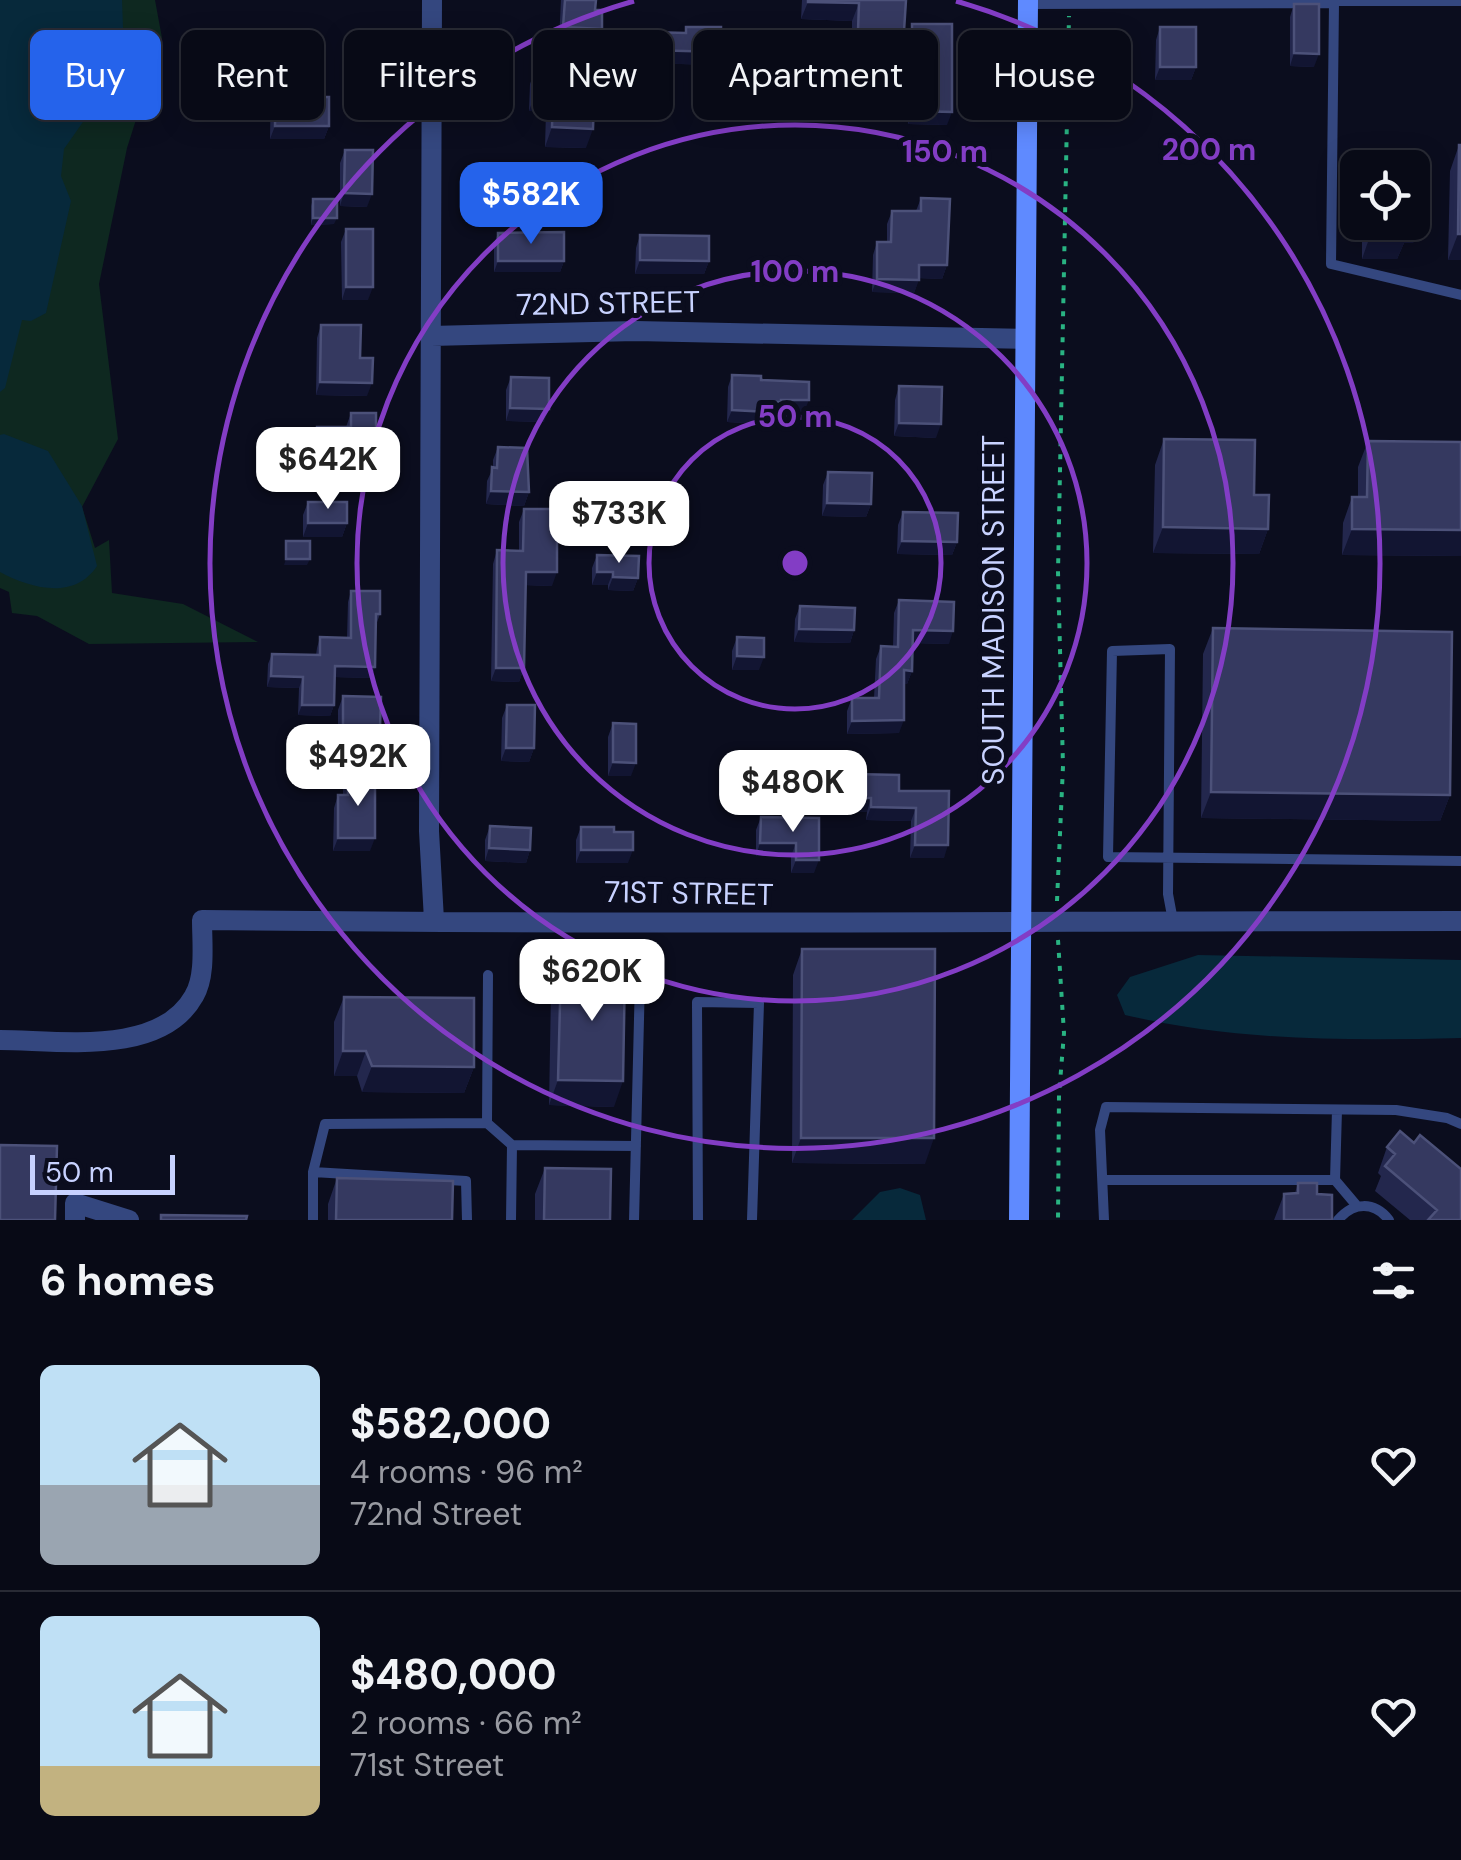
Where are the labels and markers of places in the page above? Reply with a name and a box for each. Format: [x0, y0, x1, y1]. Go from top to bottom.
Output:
pin: $582K [461, 162, 601, 247]
pin: $642K [258, 427, 398, 512]
pin: $733K [549, 481, 689, 566]
centre of rings [777, 545, 813, 581]
pin: $492K [288, 724, 428, 809]
pin: $480K [723, 750, 863, 835]
pin: $620K [522, 939, 662, 1024]

